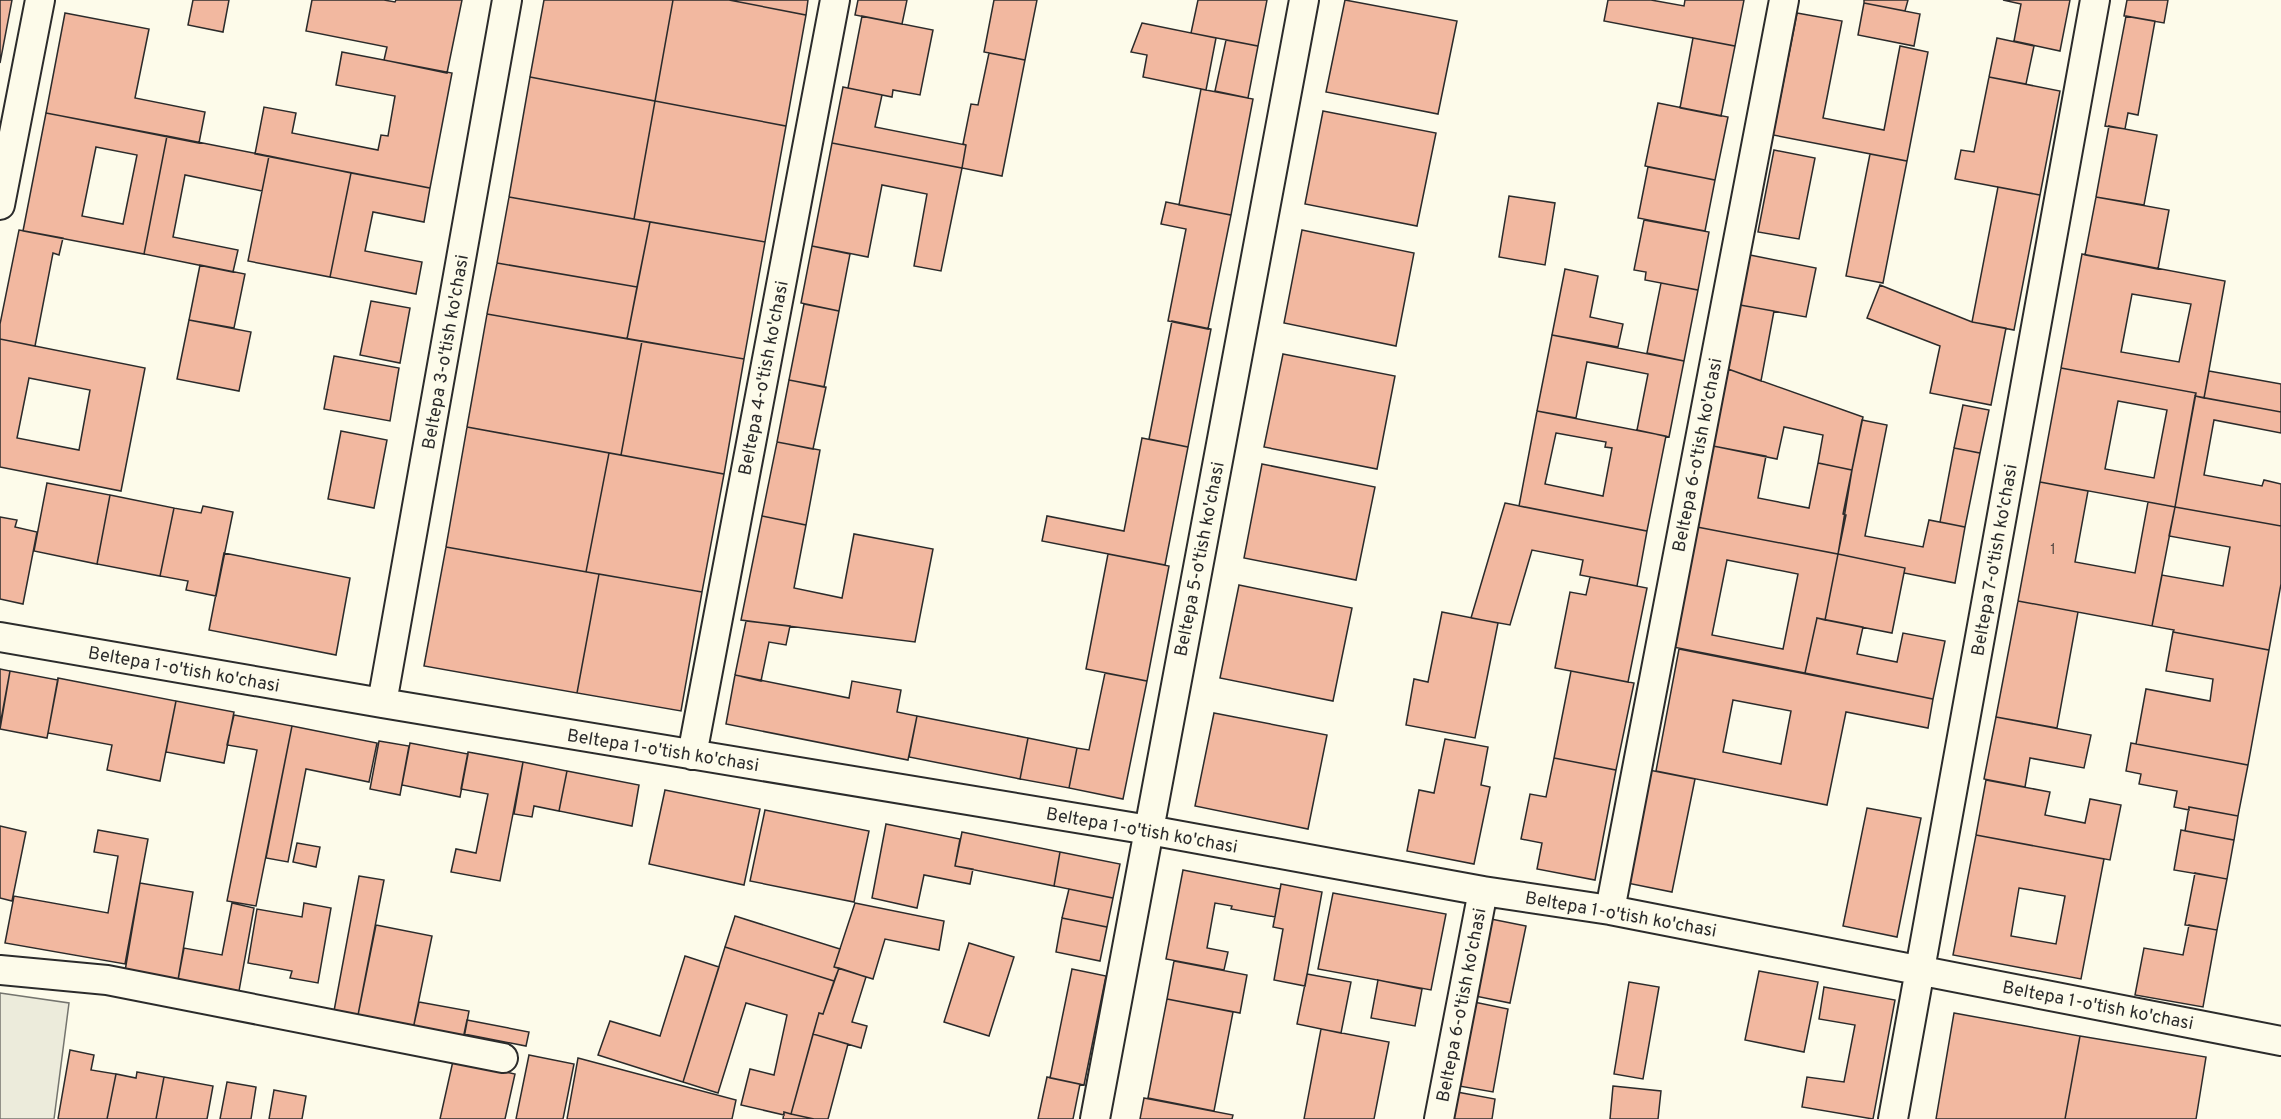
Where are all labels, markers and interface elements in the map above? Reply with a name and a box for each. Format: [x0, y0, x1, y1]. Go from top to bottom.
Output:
street label: Beltepa 3-o'tish ko'chasi [418, 253, 475, 451]
street label: Beltepa 4-o'tish ko'chasi [734, 279, 795, 478]
street label: Beltepa 6-o'tish ko'chasi [1668, 356, 1729, 554]
street label: Beltepa 5-o'tish ko'chasi [1170, 460, 1231, 659]
street label: Beltepa 7-o'tish ko'chasi [1967, 463, 2024, 658]
house number: 1 [2050, 541, 2056, 560]
street label: Beltepa 1-o'tish ko'chasi [86, 642, 281, 699]
street label: Beltepa 1-o'tish ko'chasi [565, 725, 760, 778]
street label: Beltepa 1-o'tish ko'chasi [1044, 803, 1239, 860]
street label: Beltepa 1-o'tish ko'chasi [1523, 887, 1718, 944]
street label: Beltepa 6-o'tish ko'chasi [1432, 906, 1493, 1104]
street label: Beltepa 1-o'tish ko'chasi [2000, 977, 2195, 1036]

